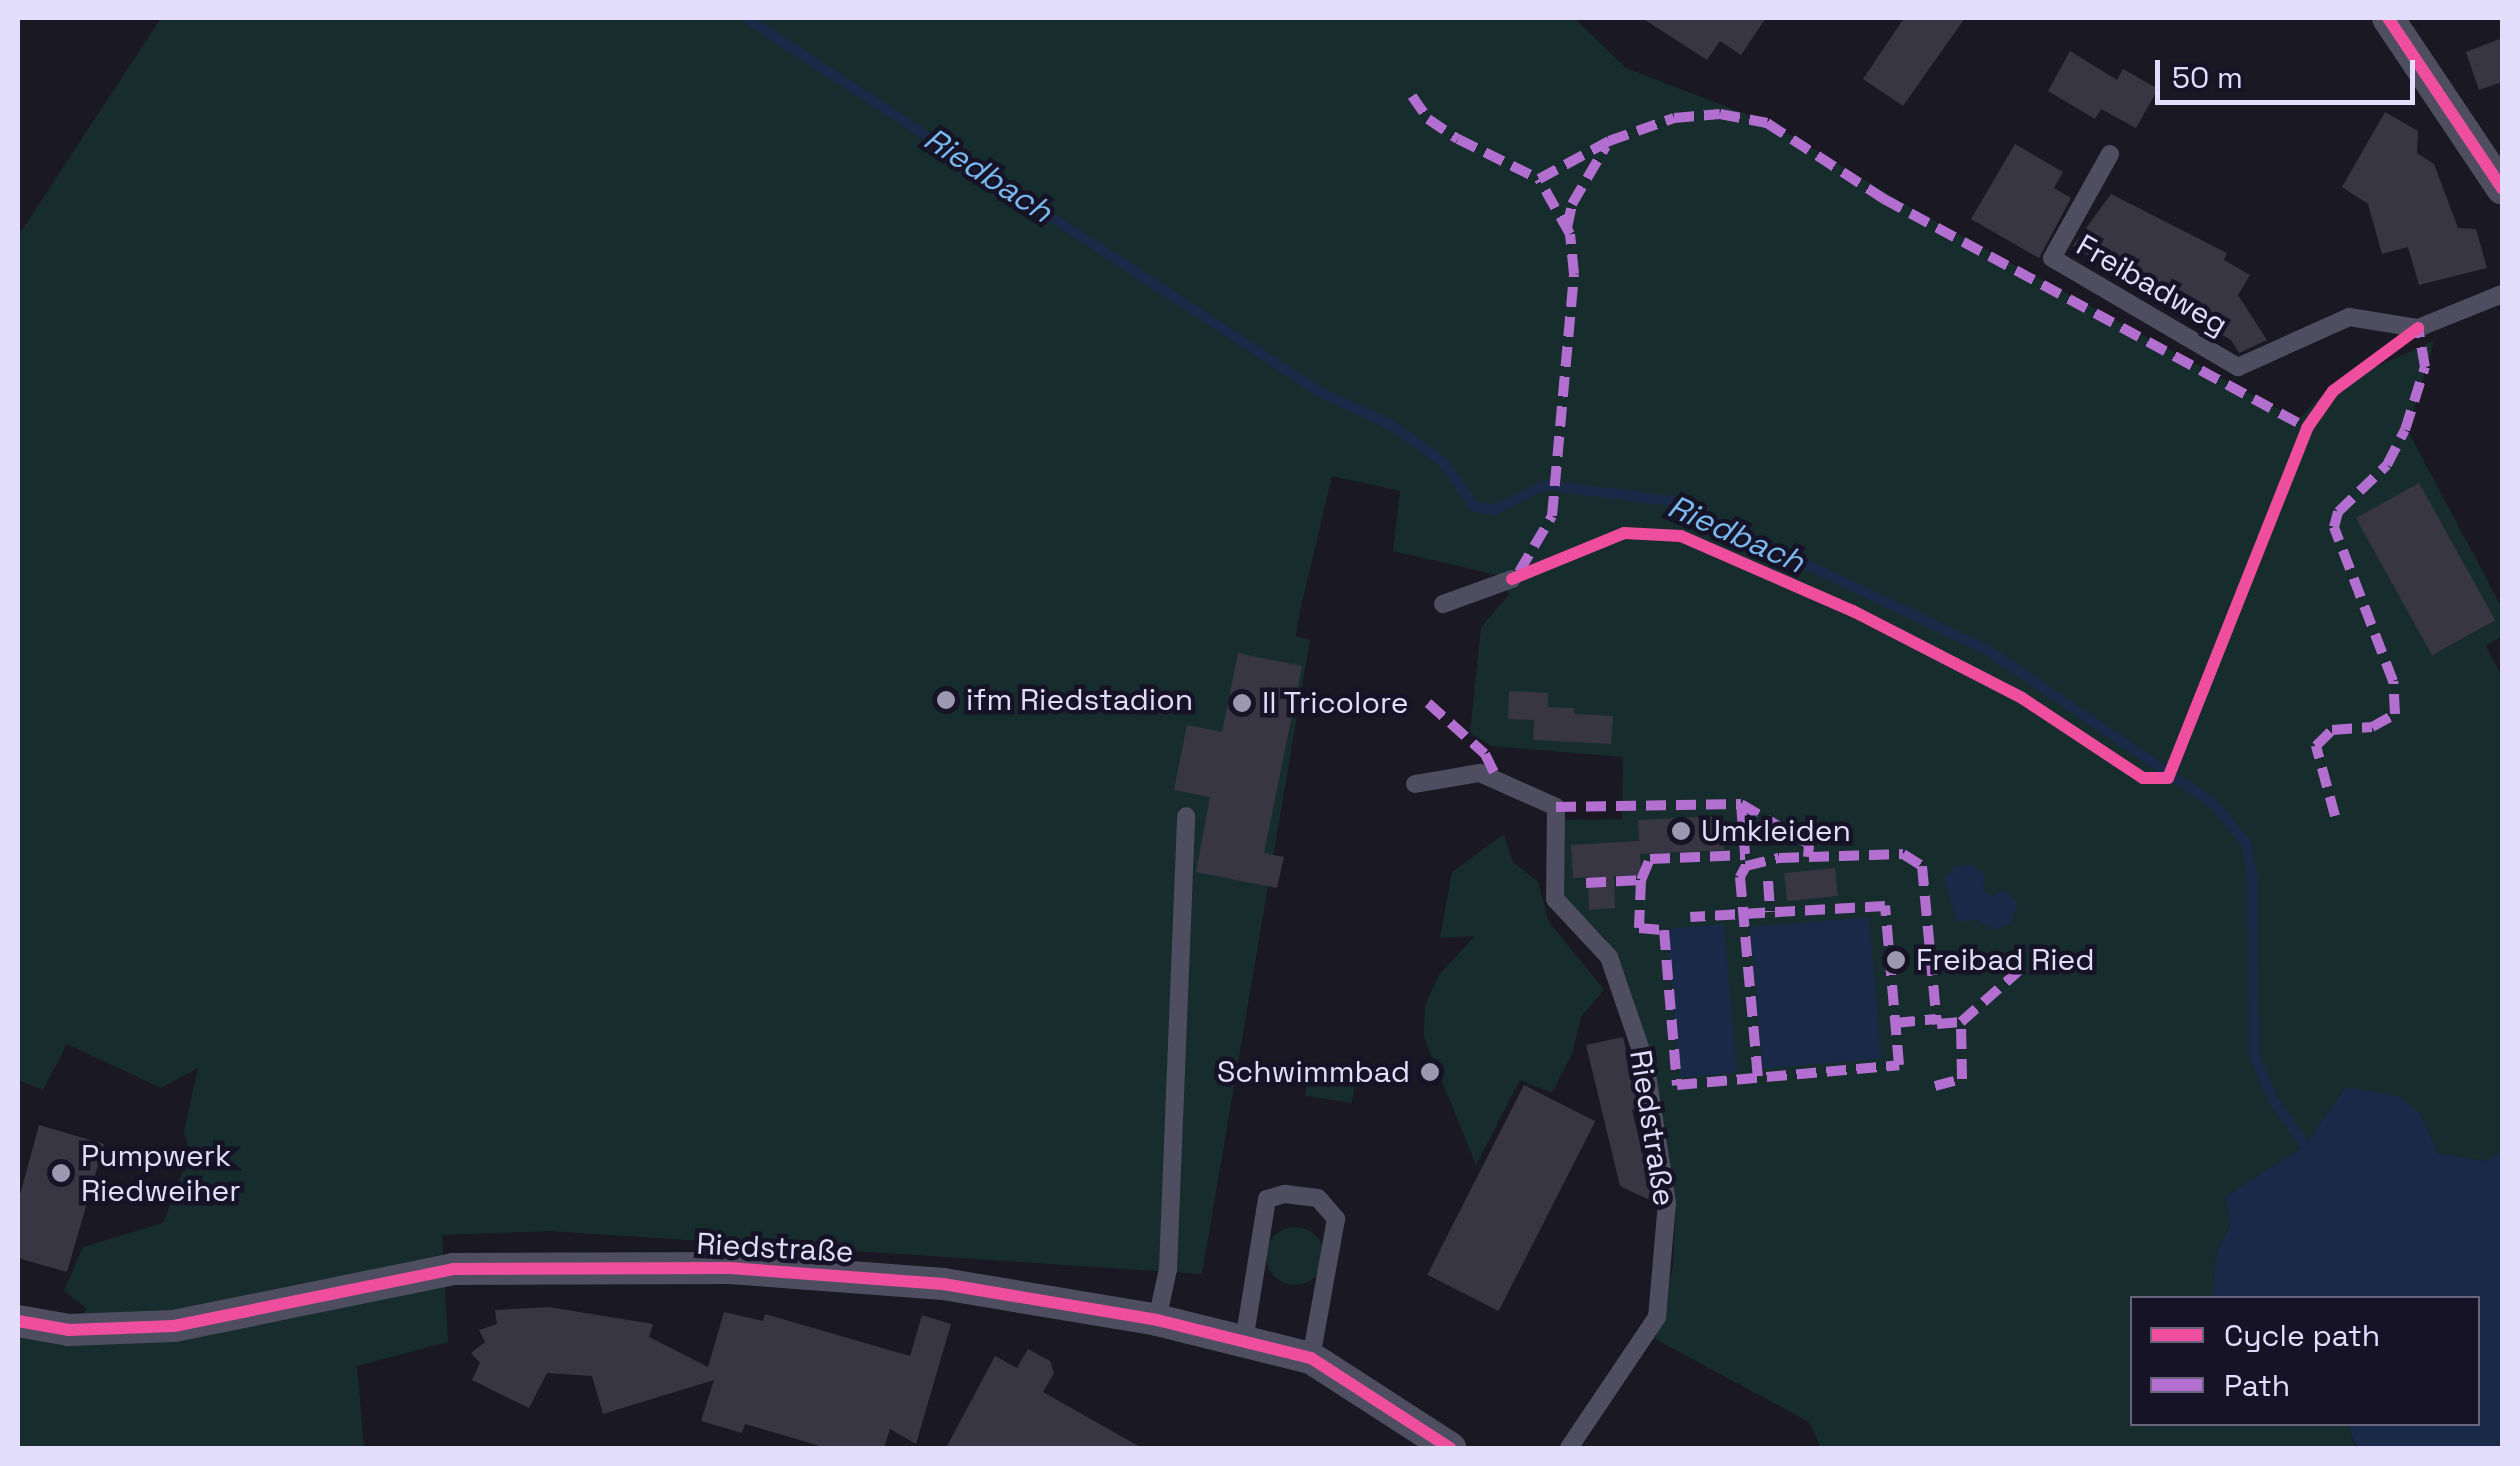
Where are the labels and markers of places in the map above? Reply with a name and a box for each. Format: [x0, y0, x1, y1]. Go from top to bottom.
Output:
place label: ifm Riedstadion [966, 682, 1193, 718]
place label: Il Tricolore [1262, 685, 1409, 721]
marker: ifm Riedstadion [935, 689, 957, 711]
marker: Il Tricolore [1231, 692, 1253, 714]
place label: Umkleiden [1701, 813, 1851, 849]
marker: Umkleiden [1670, 820, 1692, 842]
place label: Freibad Ried [1916, 942, 2095, 978]
marker: Freibad Ried [1885, 949, 1907, 971]
place label: Schwimmbad [1217, 1054, 1410, 1090]
marker: Schwimmbad [1419, 1061, 1441, 1083]
place label: Pumpwerk Riedweiher [81, 1138, 241, 1208]
marker: Pumpwerk Riedweiher [50, 1162, 72, 1184]

